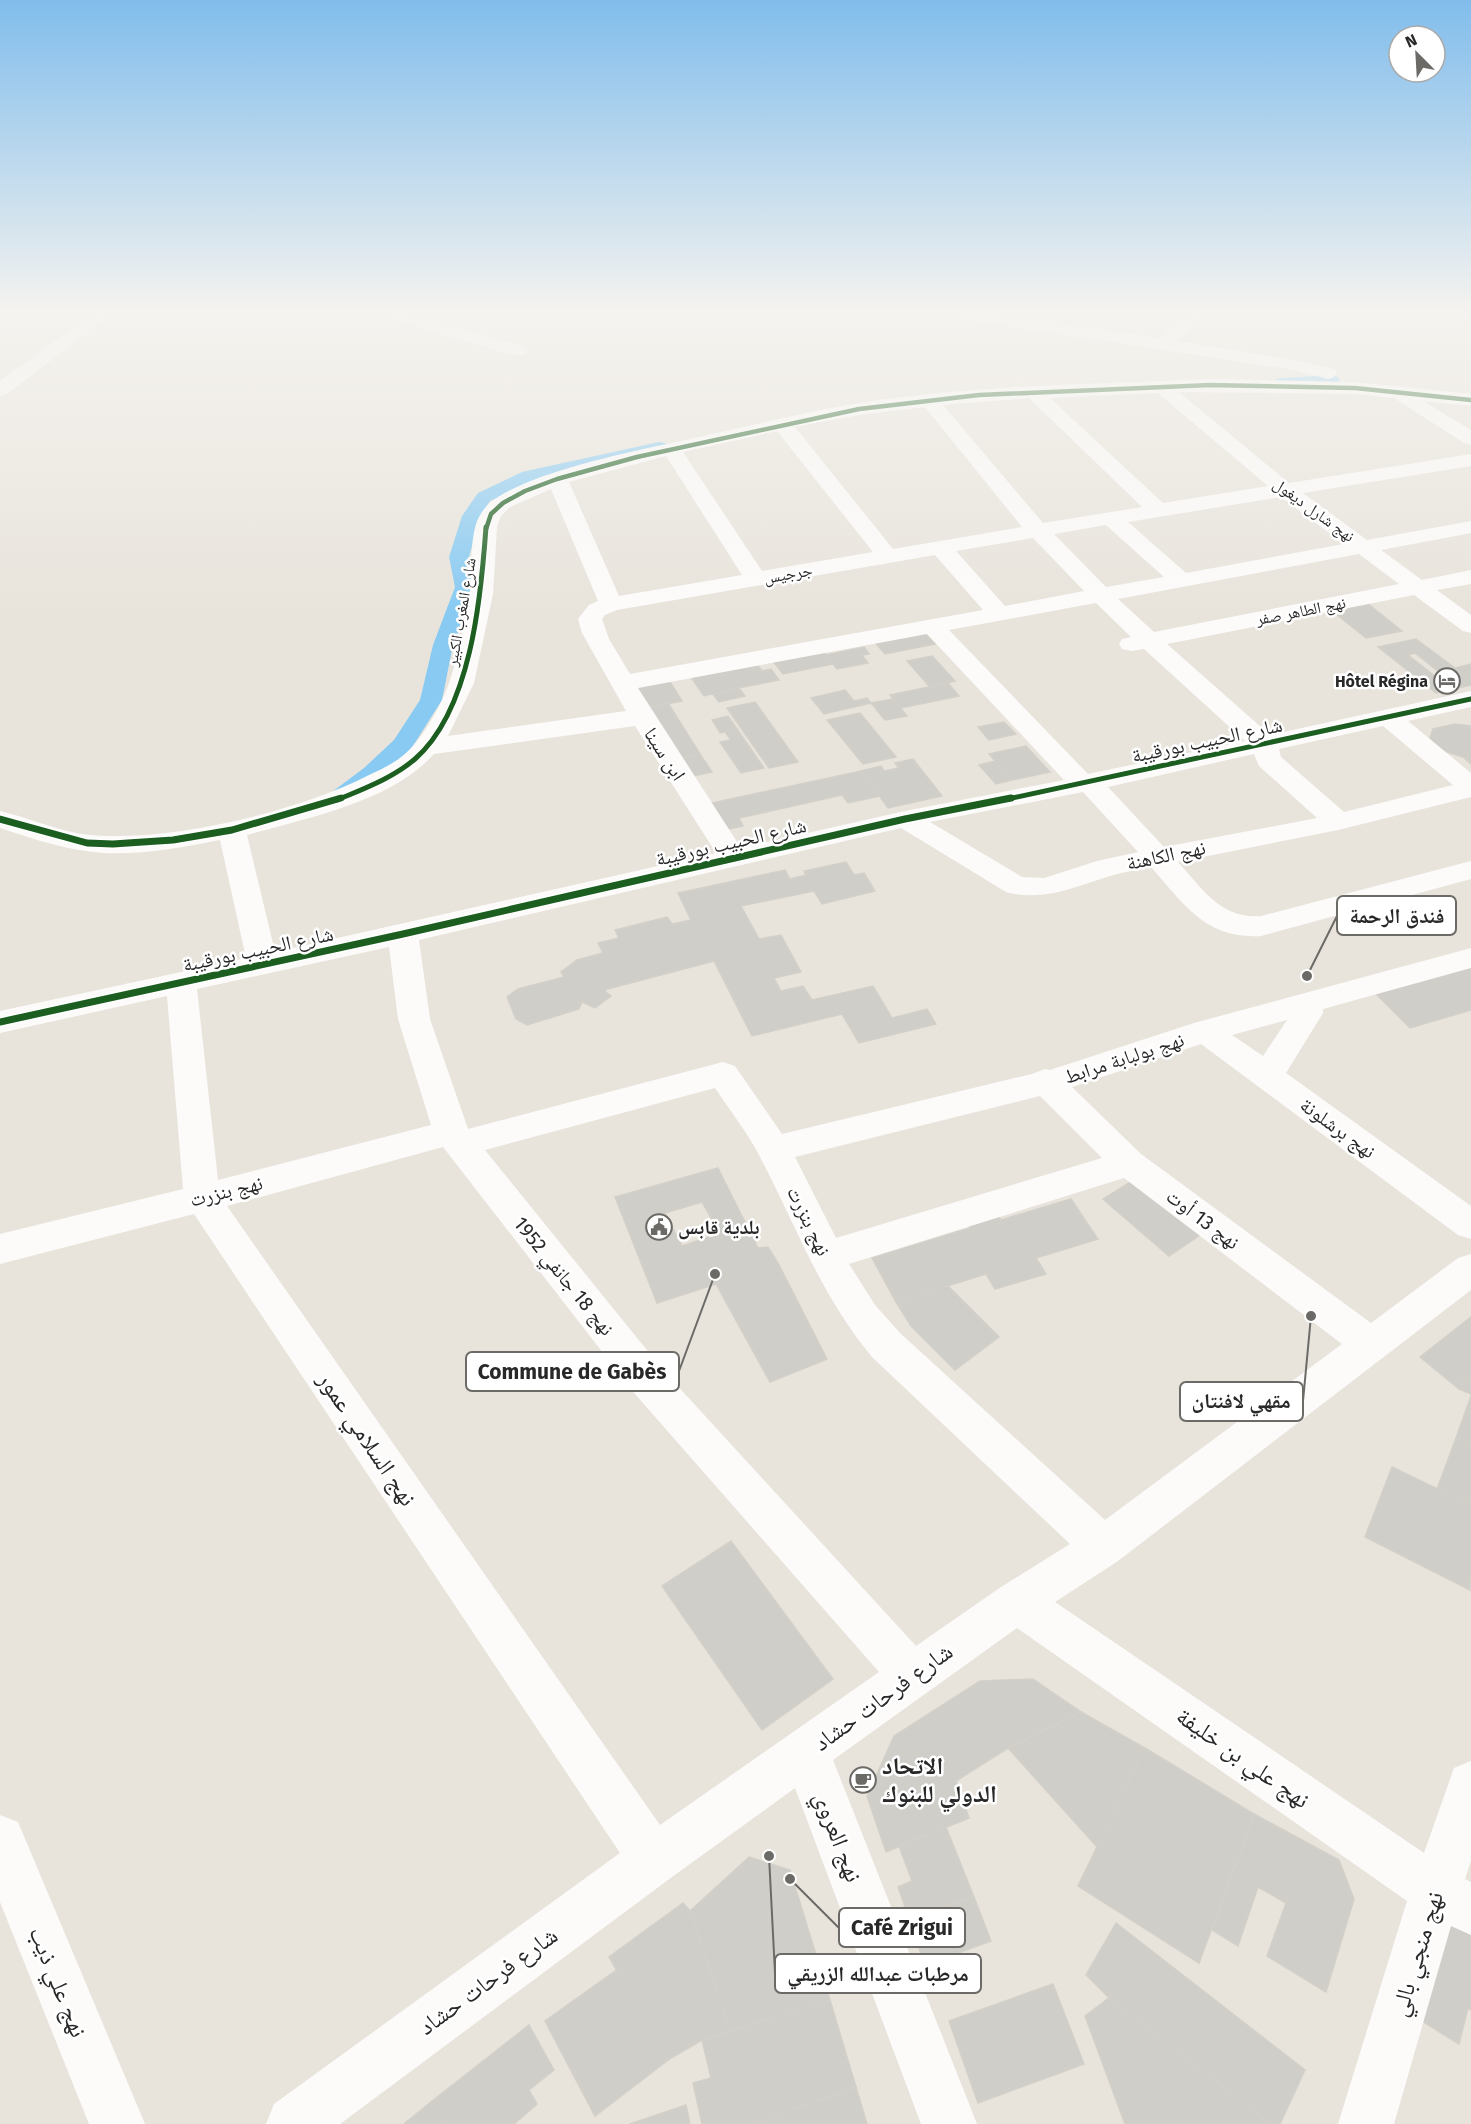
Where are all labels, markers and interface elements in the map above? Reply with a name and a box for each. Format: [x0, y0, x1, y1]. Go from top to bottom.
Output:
north arrow [1387, 24, 1447, 84]
text: N [1402, 30, 1420, 52]
street label: نهج شارل ديغول [1269, 474, 1358, 547]
street label: شارع المغرب الكبير [442, 556, 481, 669]
street label: جرجيس [762, 560, 814, 589]
street label: نهج الطاهر صفر [1254, 593, 1348, 630]
hotel icon: Hôtel Régina [1432, 666, 1462, 696]
place label: Hôtel Régina [1335, 672, 1428, 691]
street label: شارع الحبيب بورقيبة [1129, 712, 1285, 769]
street label: ابن سينا [639, 723, 691, 785]
street label: شارع الحبيب بورقيبة [654, 813, 809, 872]
street label: نهج الكاهنة [1124, 835, 1208, 876]
callout: فندق الرحمة [1337, 896, 1456, 935]
text: فندق الرحمة [1350, 903, 1444, 929]
street label: شارع الحبيب بورقيبة [180, 921, 336, 978]
street label: نهج بولبابة مرابط [1061, 1027, 1187, 1090]
street label: نهج برشلونة [1295, 1093, 1380, 1164]
street label: نهج بنزرت [187, 1170, 265, 1213]
street label: نهج بنزرت [781, 1182, 836, 1260]
street label: نهج 13 أوت [1161, 1184, 1244, 1255]
street label: نهج 18 جانفي 1952 [506, 1212, 619, 1343]
public building icon: بلدية قابس [644, 1212, 674, 1242]
place label: بلدية قابس [678, 1215, 760, 1240]
callout: Commune de Gabès [466, 1352, 679, 1391]
text: Commune de Gabès [478, 1359, 666, 1385]
street label: نهج السلامي عمور [307, 1366, 422, 1514]
callout: مقهي لافنتان [1180, 1382, 1303, 1421]
text: مقهي لافنتان [1191, 1388, 1291, 1417]
street label: شارع فرحات حشاد [808, 1637, 959, 1758]
street label: نهج علي بن خليفة [1168, 1702, 1315, 1818]
place label: الاتحاد الدولي للبنوك [882, 1752, 997, 1813]
cafe icon: الاتحاد الدولي للبنوك [848, 1765, 878, 1795]
street label: نهج العروي [803, 1788, 868, 1888]
street label: نهج منجي بالي [1385, 1888, 1454, 2021]
callout: Café Zrigui [839, 1908, 965, 1947]
text: Café Zrigui [851, 1915, 953, 1941]
street label: شارع فرحات حشاد [413, 1921, 564, 2042]
street label: نهج علي ذيب [18, 1923, 93, 2043]
callout: مرطبات عبدالله الزريقي [775, 1954, 981, 1993]
text: مرطبات عبدالله الزريقي [787, 1961, 969, 1990]

